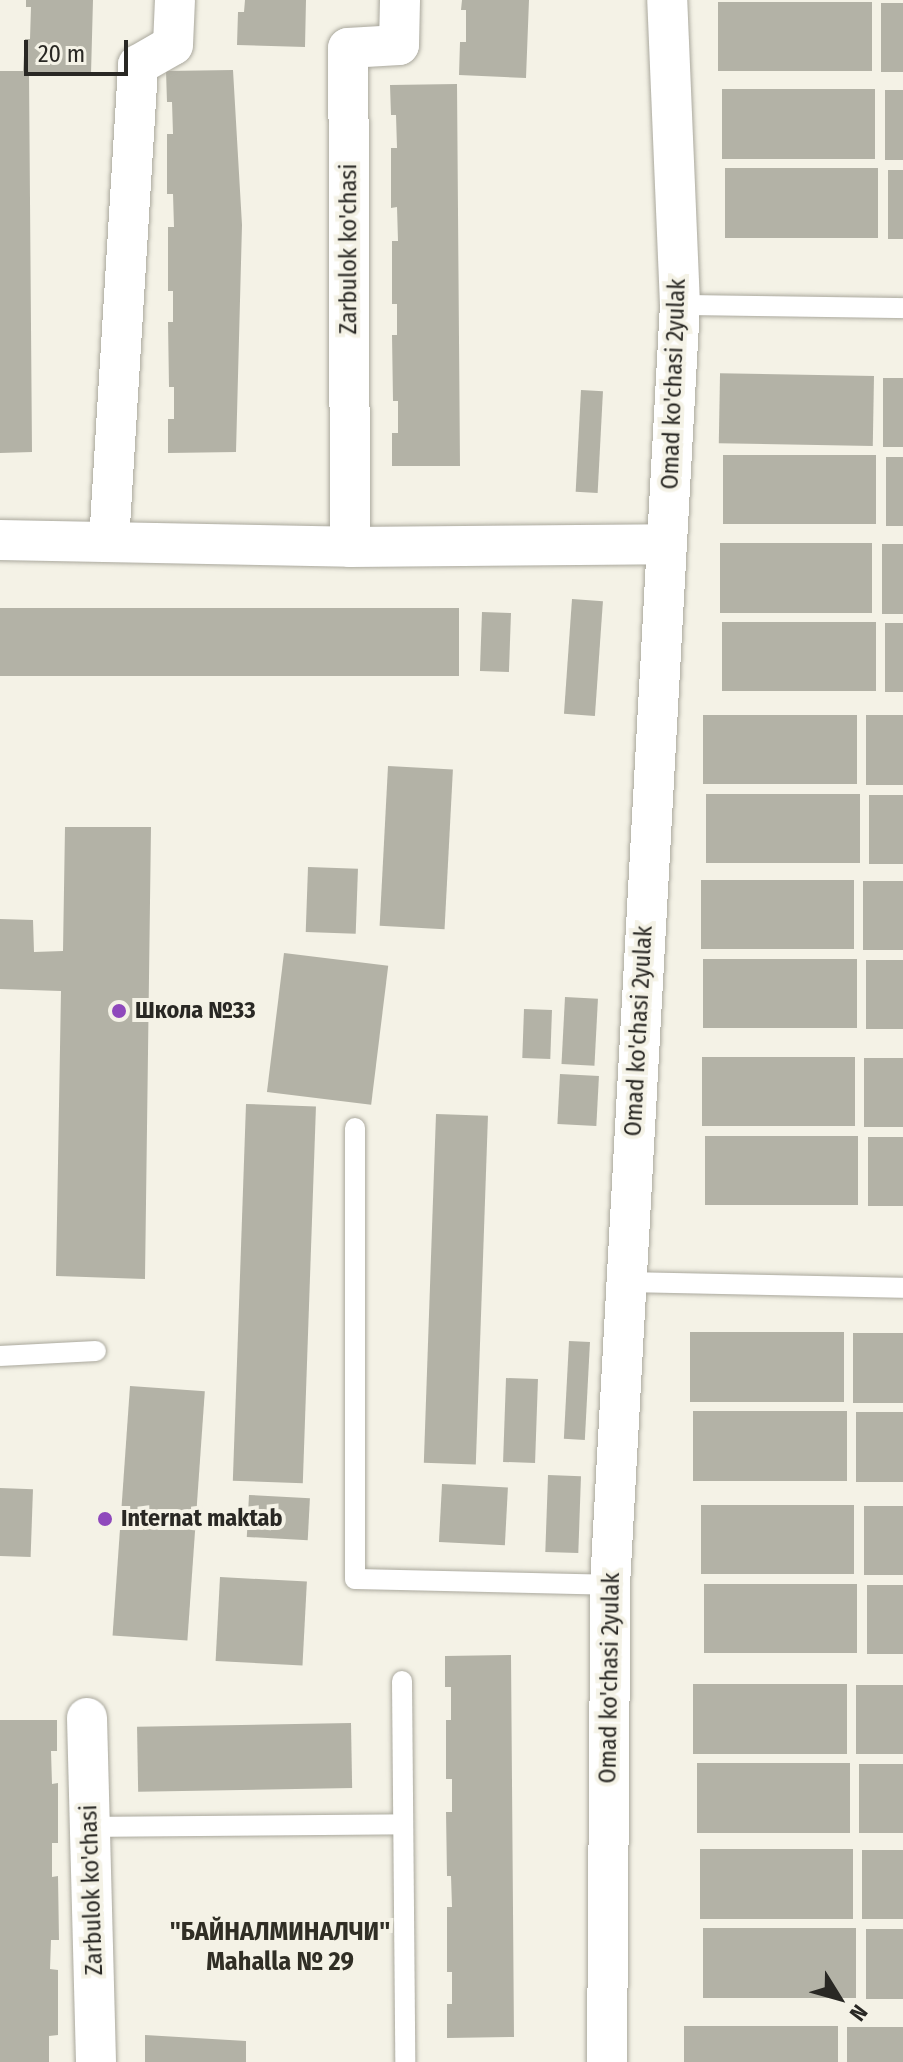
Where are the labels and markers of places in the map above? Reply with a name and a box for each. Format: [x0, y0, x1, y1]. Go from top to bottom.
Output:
place label: Школа №33 [135, 997, 256, 1025]
marker: Школа №33 [110, 1002, 128, 1020]
place label: Internat maktab [121, 1505, 283, 1533]
marker: Internat maktab [96, 1510, 114, 1528]

